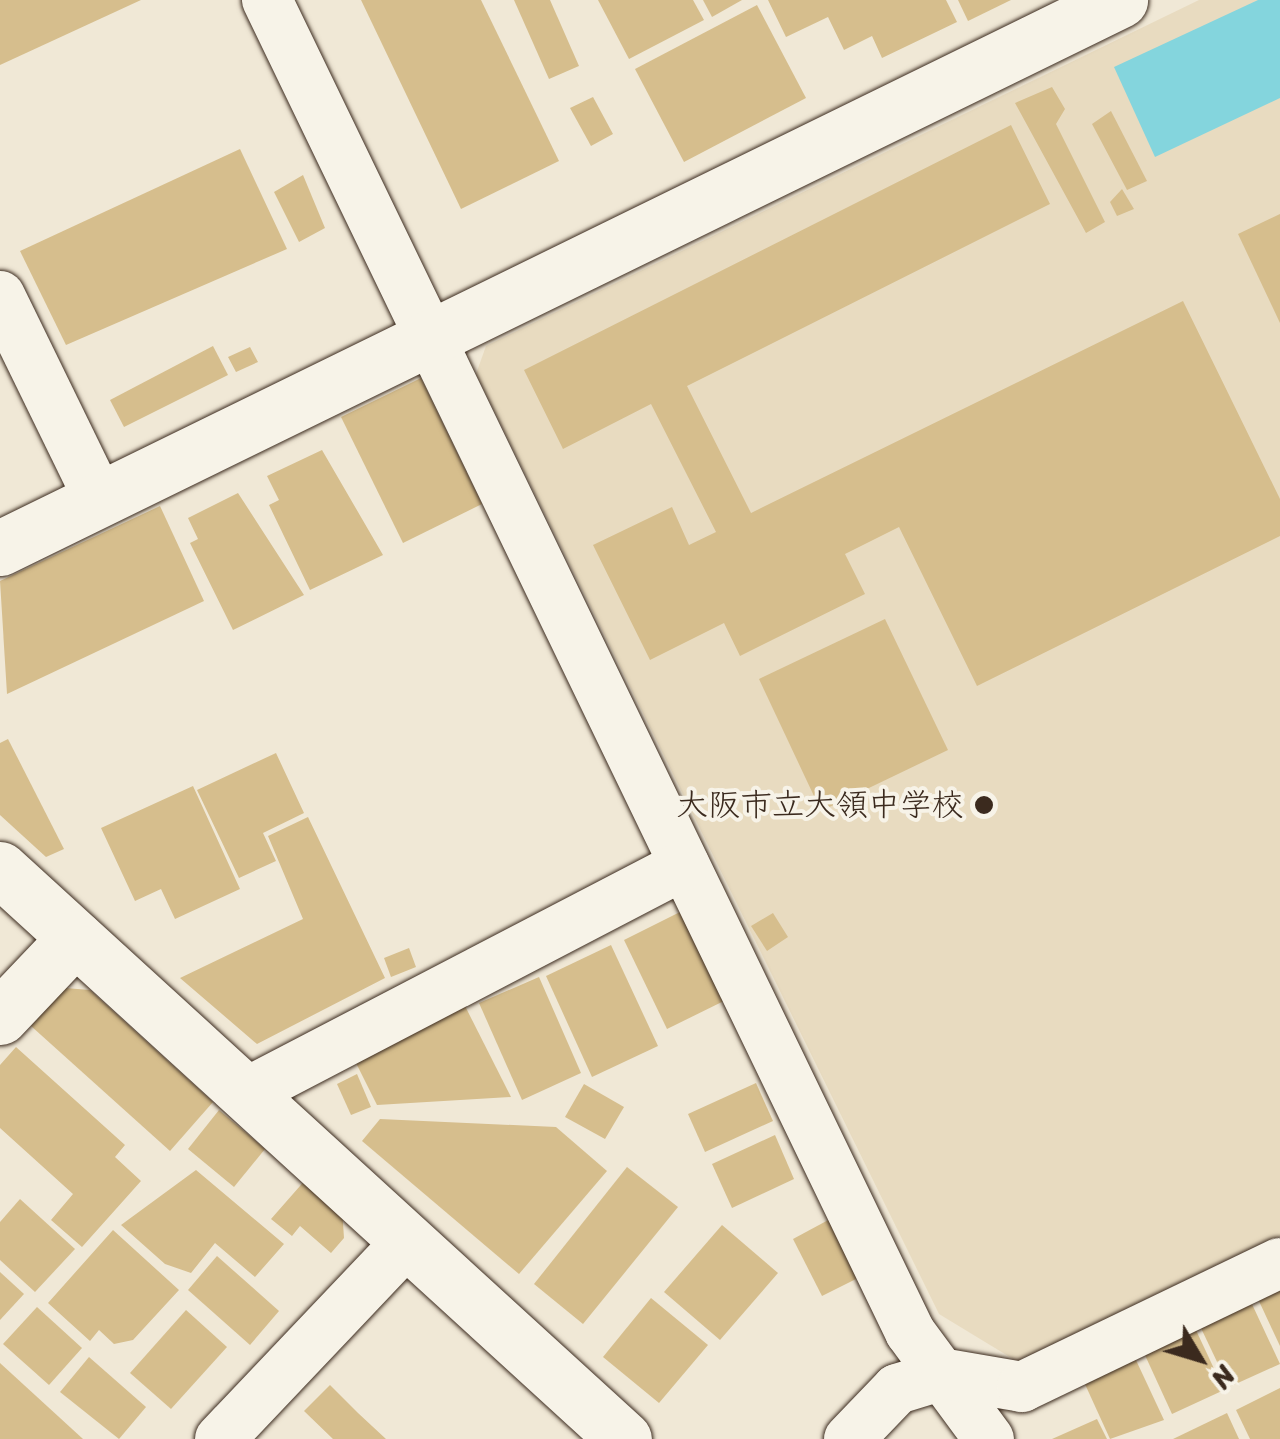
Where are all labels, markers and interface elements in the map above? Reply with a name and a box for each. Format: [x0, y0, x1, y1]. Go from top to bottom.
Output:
place label: 大阪市立大領中学校 [676, 786, 964, 824]
marker: 大阪市立大領中学校 [973, 794, 995, 816]
north arrow [1150, 1309, 1250, 1409]
text: N [1199, 1355, 1249, 1401]

